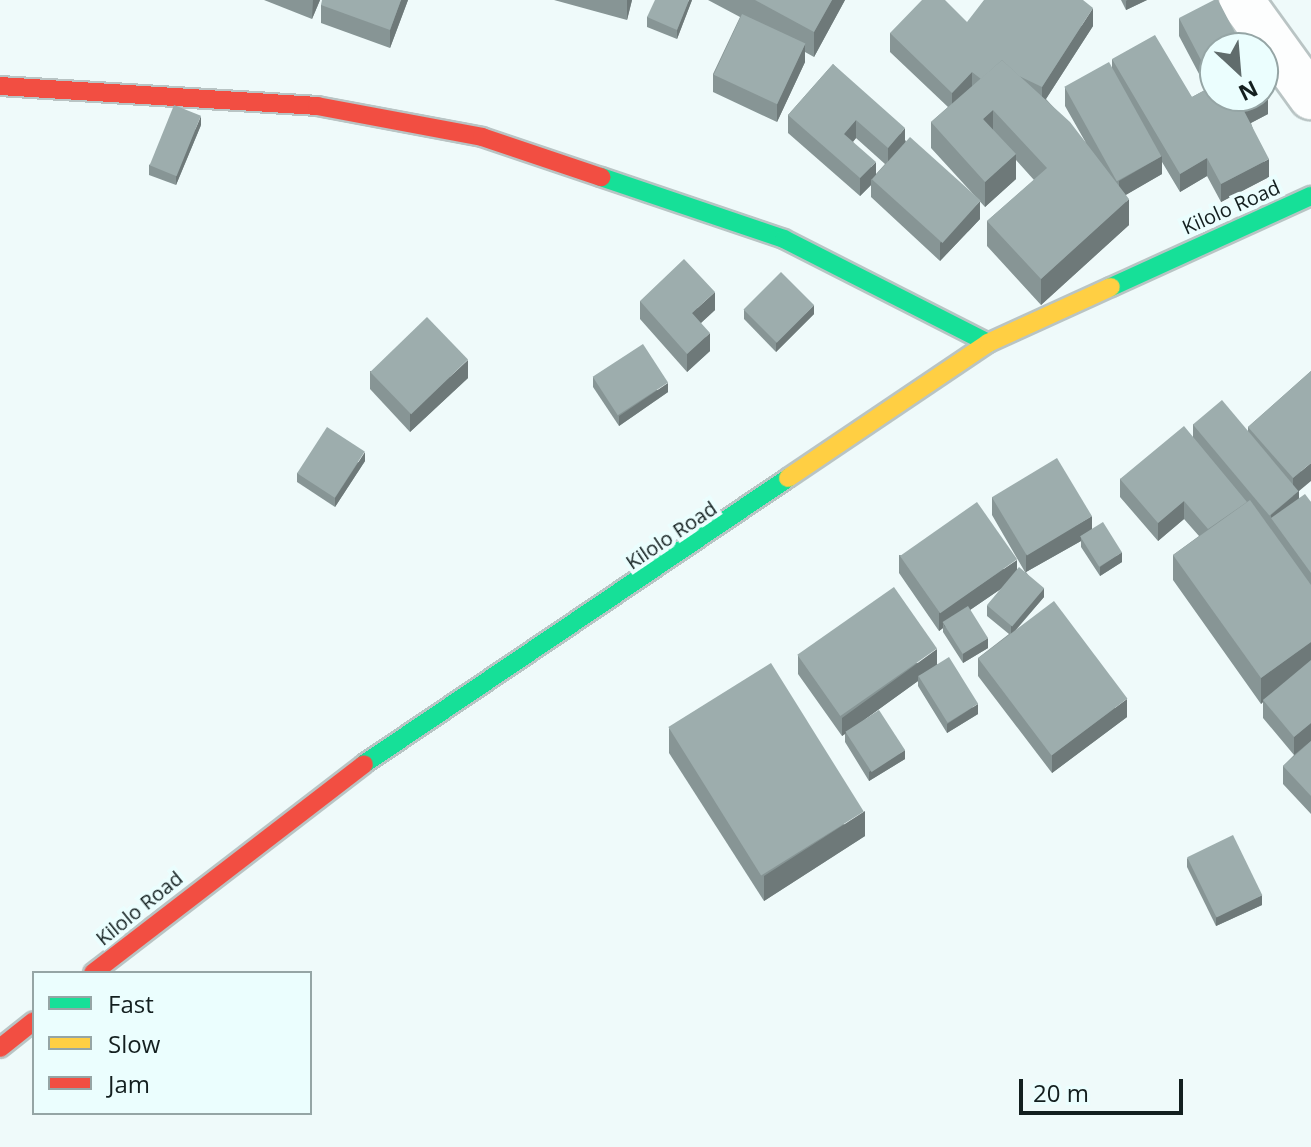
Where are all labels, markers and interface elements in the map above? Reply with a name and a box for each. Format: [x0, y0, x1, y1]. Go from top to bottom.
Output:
north arrow [1199, 32, 1279, 112]
text: N [1234, 74, 1263, 109]
street label: Kilolo Road [1178, 175, 1284, 239]
street label: Kilolo Road [621, 496, 721, 574]
street label: Kilolo Road [91, 866, 187, 950]
legend [32, 971, 312, 1115]
text: Fast [108, 987, 154, 1020]
text: Slow [108, 1027, 160, 1060]
scale bar [1023, 1063, 1187, 1113]
text: Jam [108, 1067, 150, 1100]
text: 20 m [1033, 1076, 1089, 1109]

